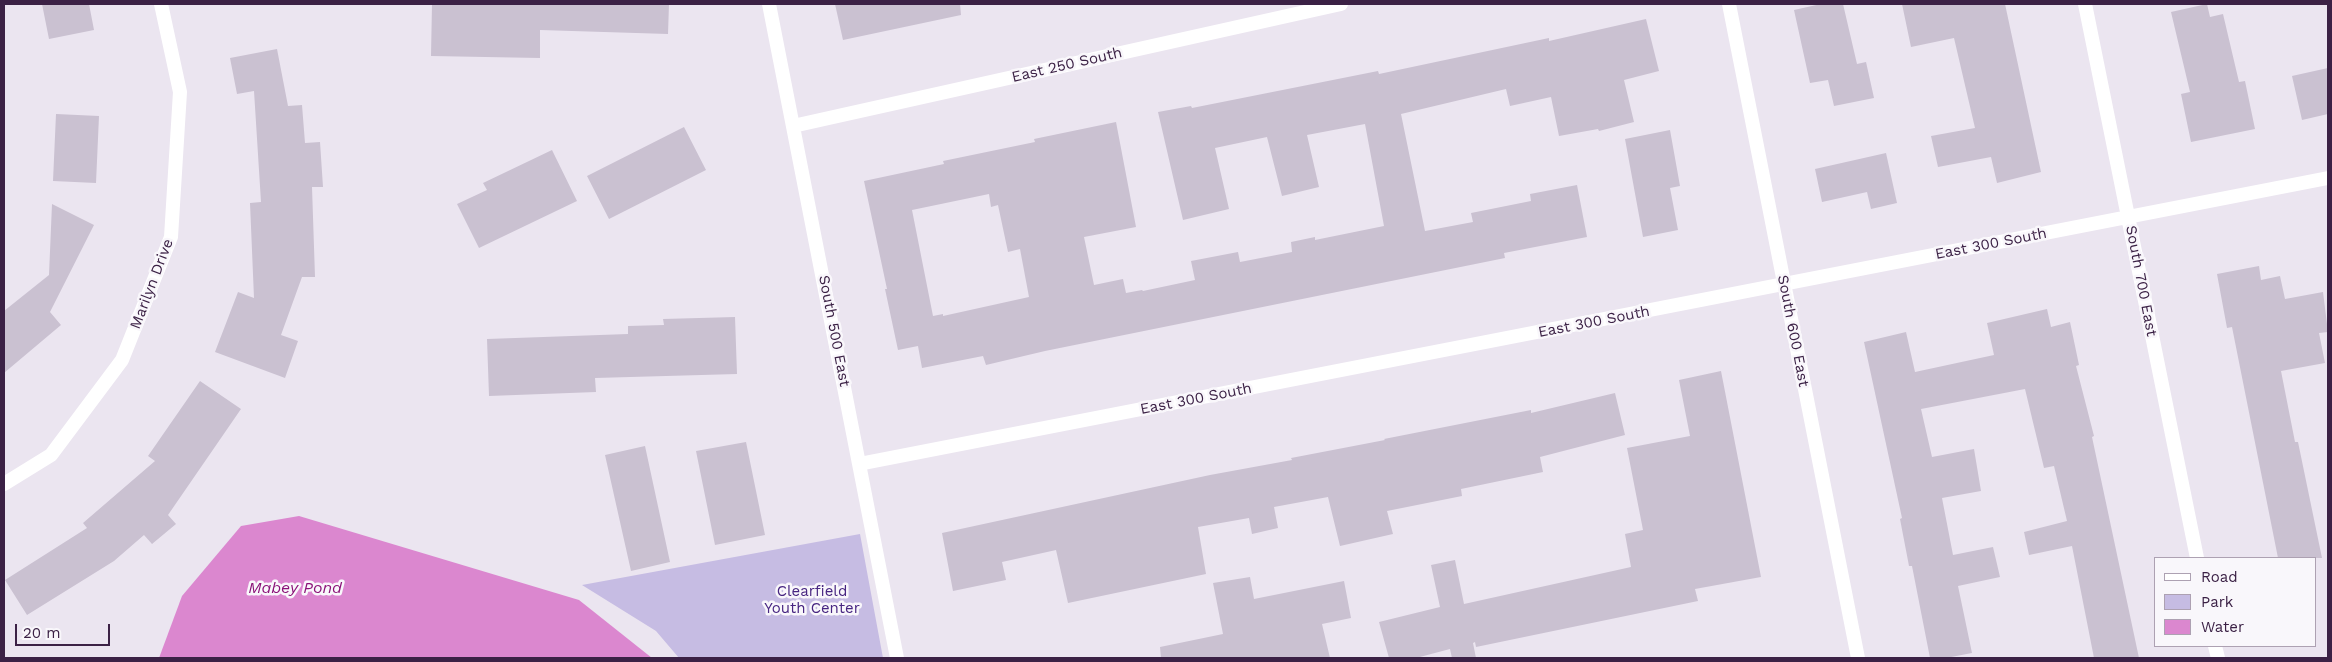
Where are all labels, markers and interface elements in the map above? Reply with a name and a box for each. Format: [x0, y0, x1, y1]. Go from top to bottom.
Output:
street label: East 250 South [1010, 44, 1124, 86]
street label: East 300 South [1934, 224, 2048, 264]
street label: South 700 East [2121, 224, 2161, 338]
street label: Marilyn Drive [127, 236, 177, 332]
street label: South 600 East [1773, 273, 1813, 389]
street label: South 500 East [814, 274, 854, 388]
street label: East 300 South [1537, 302, 1651, 342]
street label: East 300 South [1139, 379, 1253, 419]
legend [2154, 557, 2317, 647]
text: Road [2201, 568, 2238, 586]
water label: Mabey Pond [248, 578, 342, 598]
park label: Clearfield Youth Center [764, 583, 860, 618]
text: Park [2201, 593, 2233, 611]
scale bar [18, 614, 112, 646]
text: Water [2201, 618, 2244, 636]
text: 20 m [23, 624, 61, 642]

